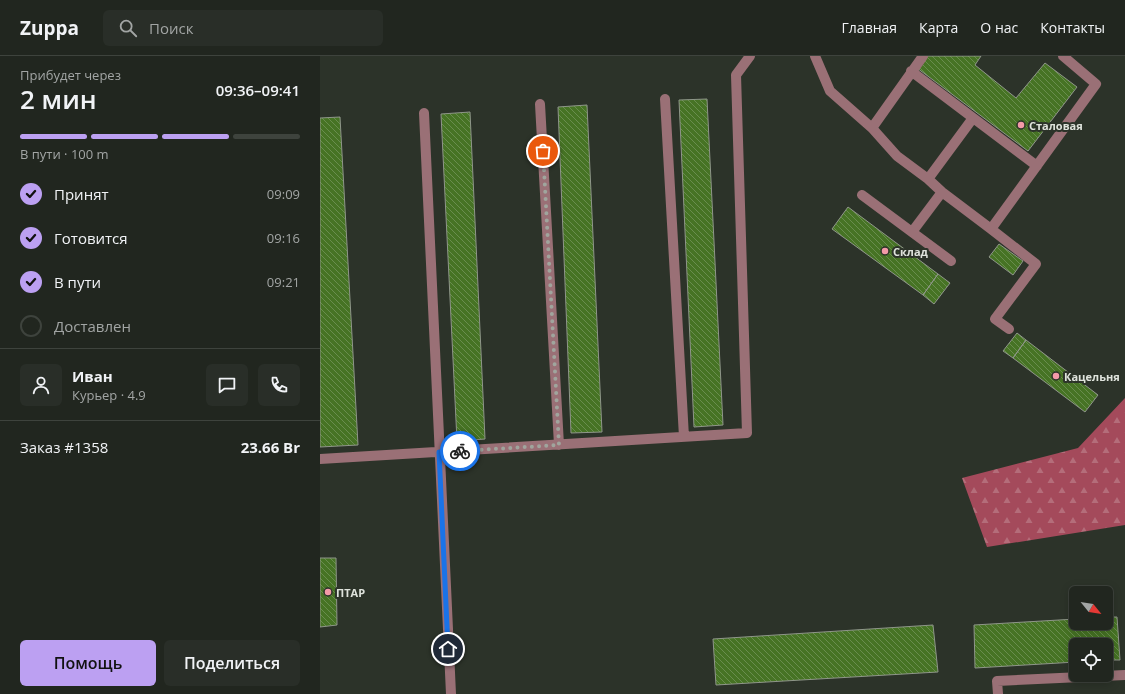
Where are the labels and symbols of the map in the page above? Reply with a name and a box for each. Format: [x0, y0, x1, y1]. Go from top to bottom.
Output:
place label: Сталовая [1029, 118, 1083, 133]
marker: Сталовая [1016, 120, 1026, 130]
pin [526, 134, 560, 168]
place label: Склад [893, 244, 929, 259]
marker: Склад [880, 246, 890, 256]
place label: Кацельня [1064, 369, 1120, 384]
marker: Кацельня [1051, 371, 1061, 381]
courier [440, 431, 480, 471]
place label: ПТАР [336, 585, 365, 600]
north arrow [1069, 586, 1113, 630]
marker: ПТАР [323, 587, 333, 597]
pin [431, 632, 465, 666]

